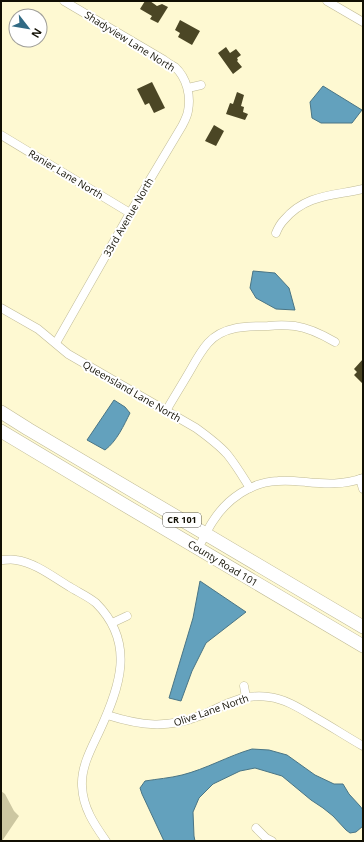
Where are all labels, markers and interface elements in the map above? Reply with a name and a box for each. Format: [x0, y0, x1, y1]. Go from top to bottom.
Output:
street label: Shadyview Lane North [82, 7, 178, 75]
north arrow [8, 8, 48, 48]
text: N [28, 26, 46, 41]
street label: Ranier Lane North [26, 146, 106, 202]
street label: 33rd Avenue North [100, 175, 156, 259]
street label: Queensland Lane North [80, 357, 184, 425]
road number: CR 101 [163, 513, 201, 527]
street label: County Road 101 [185, 537, 261, 589]
street label: Olive Lane North [172, 691, 250, 729]

